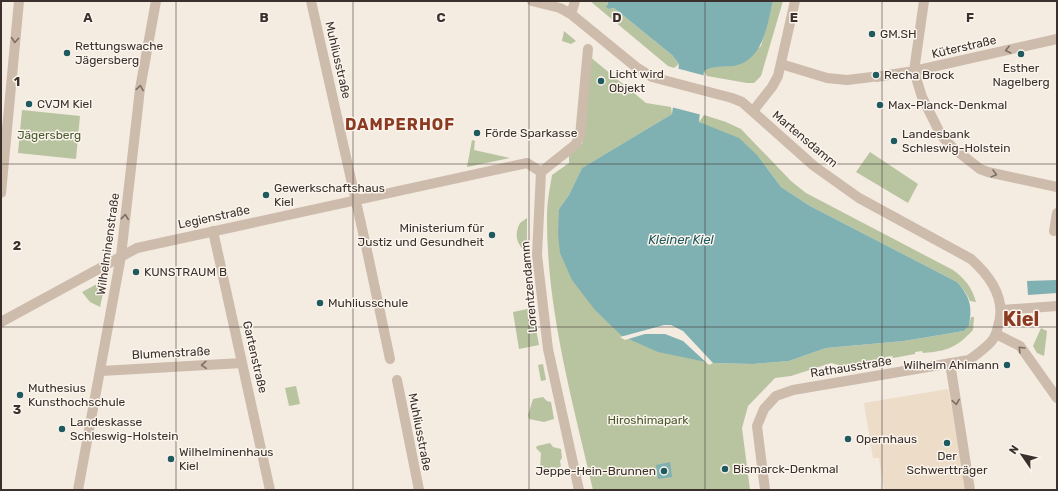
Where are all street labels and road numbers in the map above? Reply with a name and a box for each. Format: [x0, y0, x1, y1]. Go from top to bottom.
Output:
street label: Muhliusstraße [322, 20, 354, 100]
street label: Küterstraße [930, 33, 998, 61]
street label: Martensdamm [770, 108, 840, 170]
street label: Wilhelminenstraße [94, 192, 122, 296]
street label: Legienstraße [177, 202, 251, 231]
street label: Lorentzendamm [518, 241, 540, 333]
street label: Gartenstraße [240, 320, 270, 395]
street label: Blumenstraße [131, 344, 211, 362]
street label: Rathausstraße [809, 354, 893, 380]
street label: Muhliusstraße [406, 392, 434, 472]

